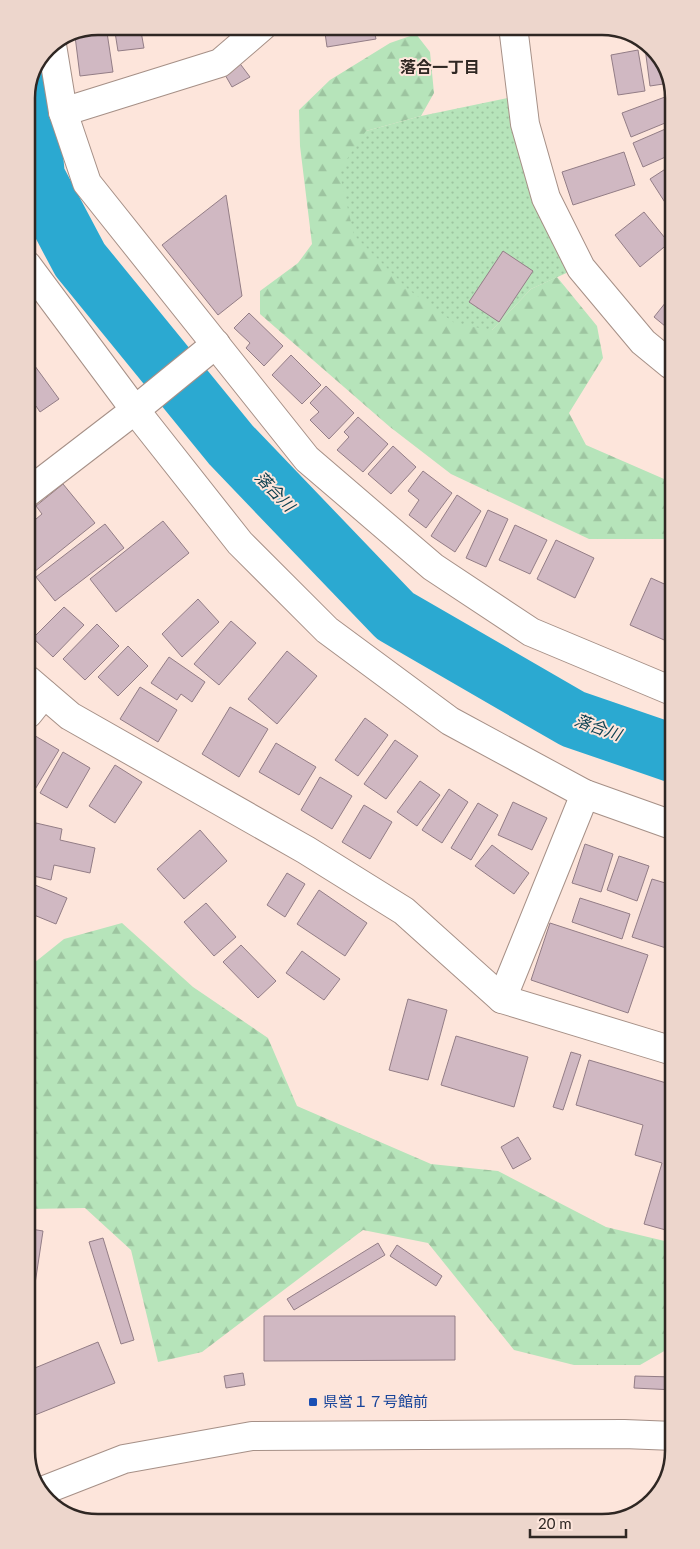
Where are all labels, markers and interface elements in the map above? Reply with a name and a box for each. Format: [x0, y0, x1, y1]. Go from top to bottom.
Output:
district label: 落合一丁目 [400, 57, 480, 76]
water label: 落合川 [252, 467, 300, 516]
water label: 落合川 [572, 709, 626, 744]
place label: 県営１７号館前 [323, 1392, 428, 1410]
marker: 県営１７号館前 [307, 1396, 319, 1408]
scale bar [530, 1506, 626, 1538]
text: 20 m [538, 1514, 572, 1532]

